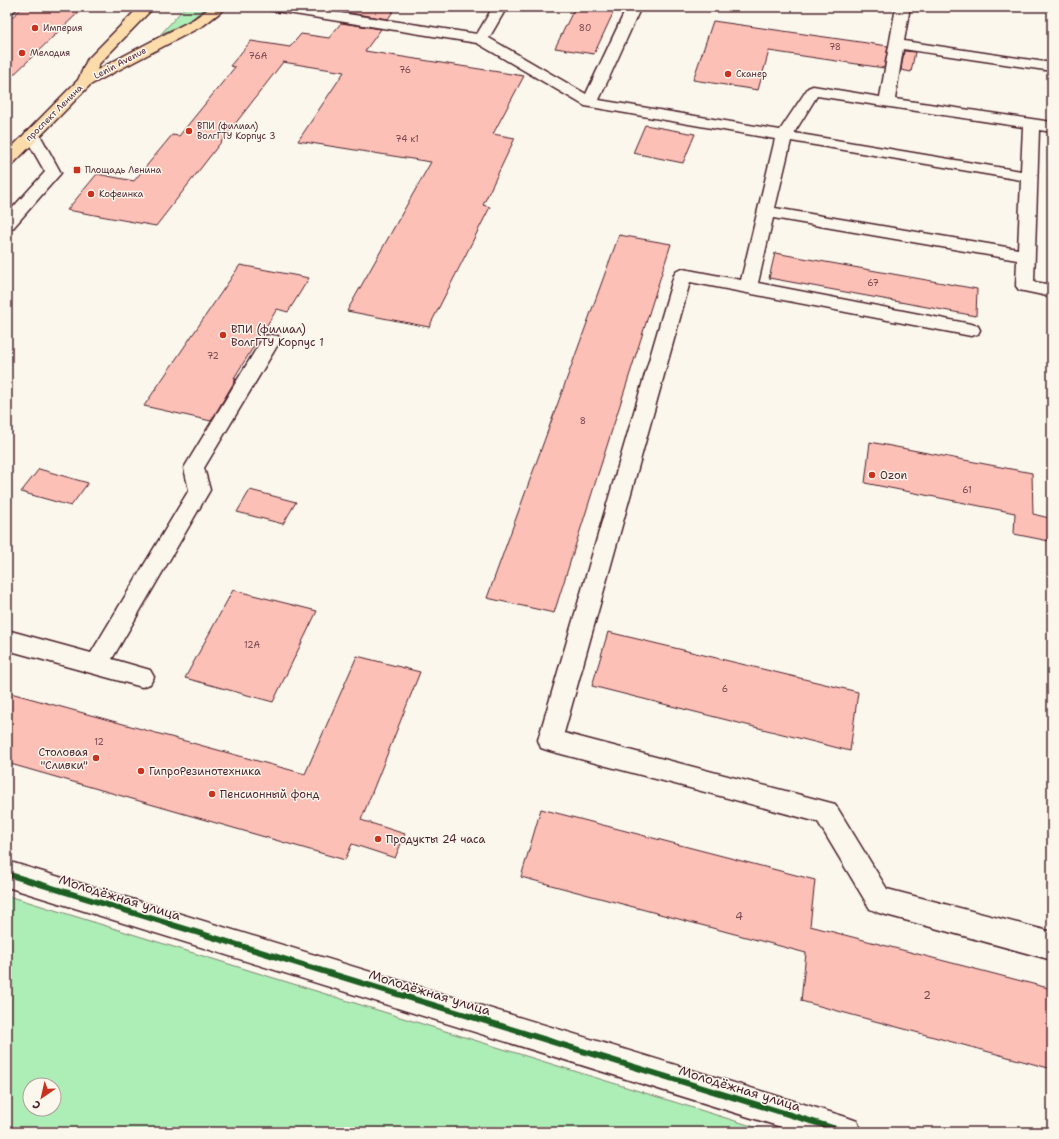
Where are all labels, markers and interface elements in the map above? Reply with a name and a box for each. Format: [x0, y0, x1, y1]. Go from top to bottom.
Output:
place label: Империя [43, 22, 83, 34]
house number: 80 [579, 22, 591, 34]
marker: Империя [30, 23, 40, 33]
house number: 78 [829, 41, 841, 53]
street label: Lenin Avenue [92, 44, 148, 82]
place label: Мелодия [30, 47, 70, 59]
marker: Мелодия [17, 48, 27, 58]
house number: 76А [249, 50, 268, 62]
house number: 76 [399, 64, 411, 76]
place label: Сканер [736, 68, 767, 80]
marker: Сканер [723, 69, 733, 79]
street label: проспект Ленина [23, 82, 85, 144]
place label: ВПИ (филиал) ВолгГТУ Корпус 3 [197, 120, 276, 142]
marker: ВПИ (филиал) ВолгГТУ Корпус 3 [184, 126, 194, 136]
house number: 74 к1 [395, 133, 419, 145]
place label: Площадь Ленина [85, 164, 162, 176]
marker: Площадь Ленина [72, 165, 82, 175]
place label: Кофеинка [99, 188, 144, 200]
marker: Кофеинка [86, 189, 96, 199]
house number: 67 [867, 277, 879, 289]
place label: ВПИ (филиал) ВолгГТУ Корпус 1 [231, 322, 324, 350]
marker: ВПИ (филиал) ВолгГТУ Корпус 1 [218, 330, 228, 340]
house number: 72 [207, 350, 219, 362]
house number: 8 [580, 415, 586, 427]
place label: Ozon [880, 468, 908, 483]
marker: Ozon [867, 470, 877, 480]
house number: 61 [962, 484, 972, 496]
house number: 12А [244, 639, 261, 651]
house number: 6 [722, 683, 728, 695]
house number: 12 [94, 736, 104, 748]
place label: Столовая "Сливки" [39, 745, 88, 773]
marker: Столовая "Сливки" [91, 753, 101, 763]
place label: ГипроРезинотехника [149, 764, 261, 779]
marker: ГипроРезинотехника [136, 766, 146, 776]
place label: Пенсионный фонд [220, 787, 319, 802]
marker: Пенсионный фонд [207, 789, 217, 799]
place label: Продукты 24 часа [386, 832, 485, 847]
marker: Продукты 24 часа [373, 834, 383, 844]
street label: Молодёжная улица [57, 871, 183, 924]
house number: 4 [735, 909, 743, 924]
street label: Молодёжная улица [367, 966, 493, 1019]
house number: 2 [923, 988, 931, 1003]
street label: Молодёжная улица [677, 1062, 803, 1115]
north arrow [22, 1077, 62, 1117]
text: С [29, 1097, 44, 1113]

